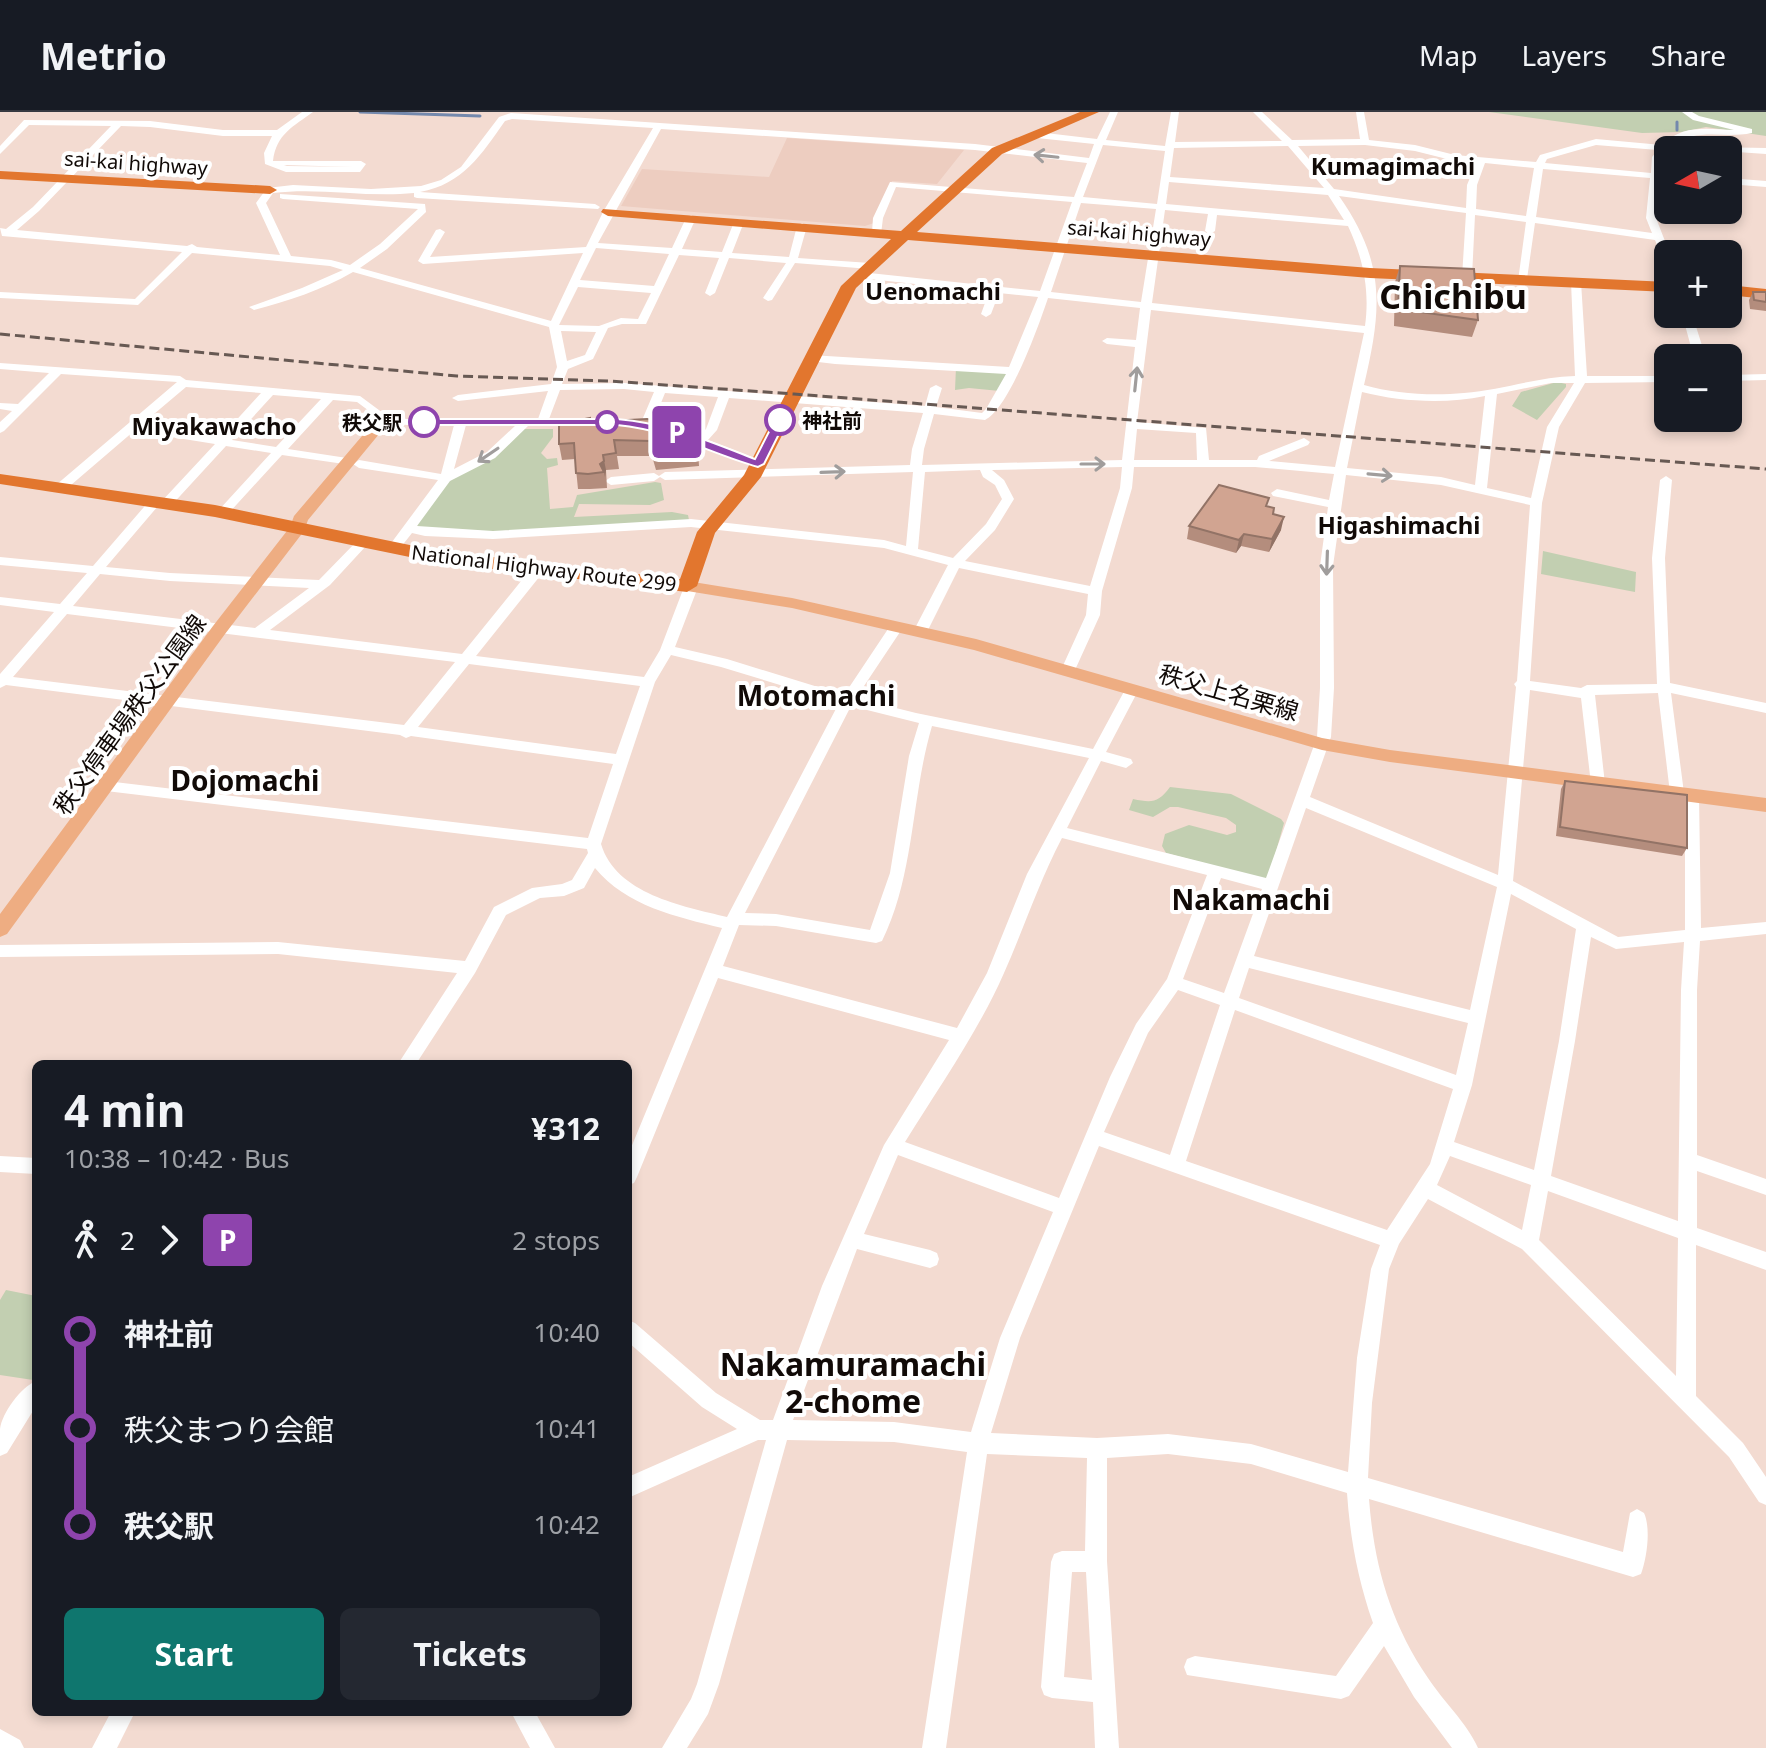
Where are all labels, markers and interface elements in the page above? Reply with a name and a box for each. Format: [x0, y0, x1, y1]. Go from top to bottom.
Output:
text: Metrio [40, 29, 167, 81]
text: Map [1419, 36, 1477, 74]
text: Layers [1521, 36, 1607, 74]
text: Share [1651, 36, 1726, 74]
north arrow [1654, 136, 1742, 224]
map controls [1654, 136, 1742, 432]
street label: sai-kai highway [63, 145, 210, 182]
one-way arrow [1033, 148, 1060, 163]
district label: Kumagimachi [1311, 149, 1475, 182]
street label: sai-kai highway [1066, 213, 1213, 253]
button: + [1654, 240, 1742, 328]
district label: Chichibu [1379, 273, 1527, 319]
district label: Uenomachi [865, 274, 1001, 307]
button: − [1654, 344, 1742, 432]
one-way arrow [1128, 366, 1143, 393]
marker: 神社前 [765, 405, 795, 435]
line badge: P [651, 406, 703, 458]
marker: 秩父駅 [409, 407, 439, 437]
place label: 神社前 [802, 407, 862, 434]
district label: Miyakawacho [131, 409, 297, 442]
place label: 秩父駅 [342, 409, 402, 436]
unlabelled marker [596, 411, 618, 433]
text: P [668, 413, 686, 451]
one-way arrow [478, 446, 500, 463]
one-way arrow [1079, 456, 1106, 472]
one-way arrow [819, 464, 846, 479]
one-way arrow [1366, 468, 1393, 483]
district label: Higashimachi [1318, 508, 1480, 541]
street label: National Highway Route 299 [410, 538, 678, 598]
one-way arrow [1320, 549, 1335, 576]
street label: 秩父停車場秩父公園線 [45, 607, 213, 821]
street label: 秩父上名栗線 [1155, 656, 1303, 728]
district label: Motomachi [737, 676, 895, 714]
district label: Dojomachi [171, 761, 319, 799]
district label: Nakamachi [1172, 880, 1330, 918]
text: 4 min [64, 1080, 185, 1140]
text: ¥312 [531, 1108, 600, 1149]
text: 10:38 – 10:42 · Bus [64, 1140, 289, 1176]
icon: walk [64, 1218, 108, 1262]
icon: forward [147, 1218, 191, 1262]
text: P [219, 1221, 236, 1259]
text: 2 [120, 1222, 135, 1258]
text: 2 stops [512, 1222, 600, 1258]
text: 神社前 [124, 1313, 214, 1354]
text: 10:40 [534, 1314, 600, 1350]
district label: Nakamuramachi 2-chome [720, 1342, 986, 1422]
text: 秩父まつり会館 [124, 1409, 334, 1450]
text: 10:41 [534, 1410, 600, 1446]
text: 秩父駅 [124, 1505, 214, 1546]
text: 10:42 [534, 1506, 600, 1542]
button: Start [64, 1608, 324, 1700]
button: Tickets [340, 1608, 600, 1700]

